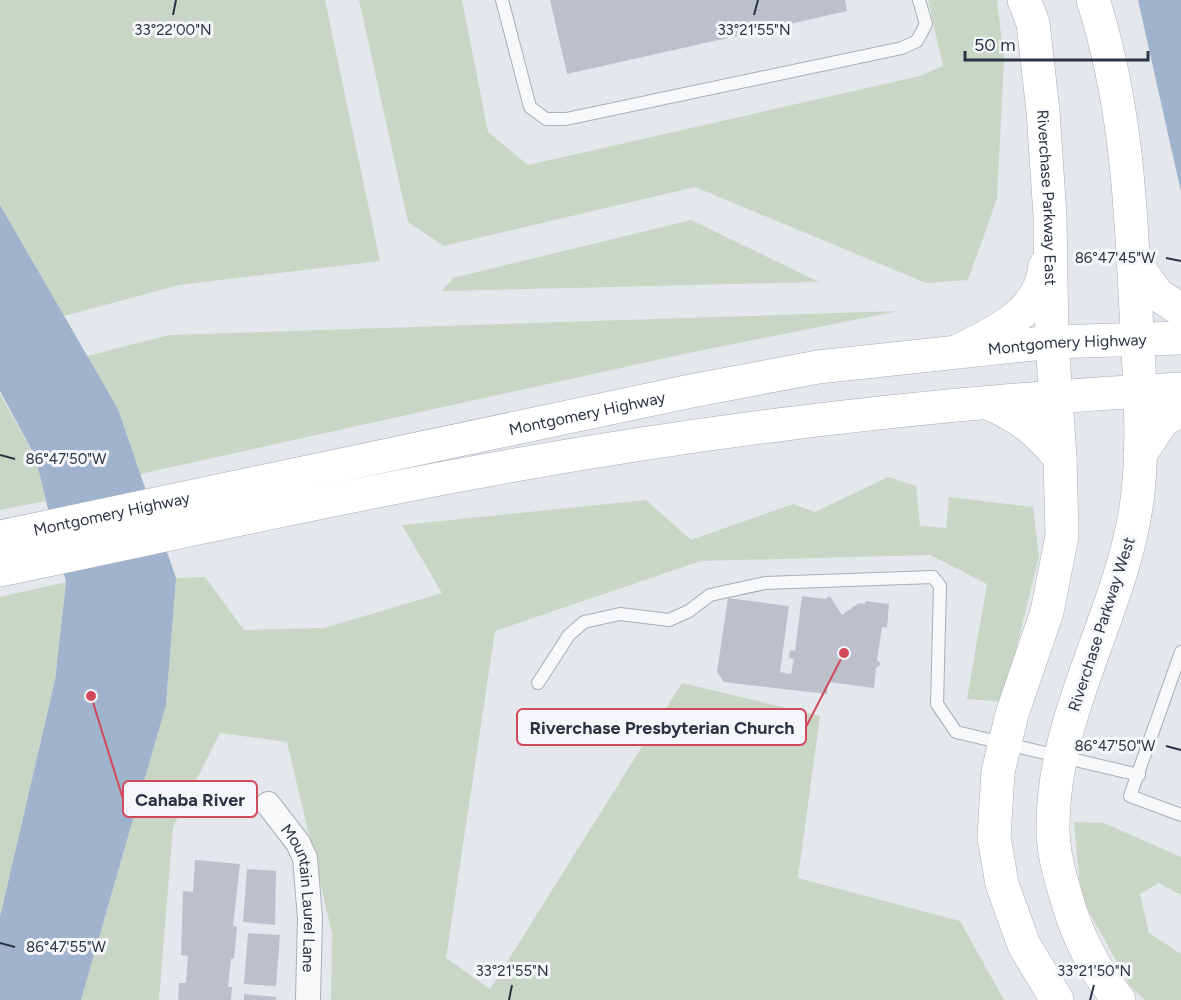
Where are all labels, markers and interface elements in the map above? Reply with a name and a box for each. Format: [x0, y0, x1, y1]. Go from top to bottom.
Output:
text: 33°22'00"N [134, 21, 212, 39]
text: 33°21'55"N [717, 21, 791, 39]
scale bar [965, 24, 1148, 62]
text: 50 m [974, 34, 1016, 56]
street label: Riverchase Parkway East [1033, 109, 1060, 286]
text: 86°47'45"W [1075, 249, 1156, 267]
street label: Montgomery Highway [987, 330, 1148, 359]
street label: Montgomery Highway [507, 388, 668, 439]
text: 86°47'50"W [25, 450, 107, 468]
street label: Montgomery Highway [32, 488, 192, 540]
street label: Riverchase Parkway West [1064, 535, 1139, 714]
callout: Riverchase Presbyterian Church [517, 709, 806, 745]
text: Riverchase Presbyterian Church [530, 717, 795, 739]
text: 86°47'50"W [1074, 737, 1156, 755]
callout: Cahaba River [123, 781, 257, 817]
text: Cahaba River [135, 789, 245, 811]
street label: Mountain Laurel Lane [277, 820, 319, 973]
text: 86°47'55"W [26, 938, 107, 956]
text: 33°21'55"N [475, 962, 549, 980]
text: 33°21'50"N [1057, 962, 1131, 980]

